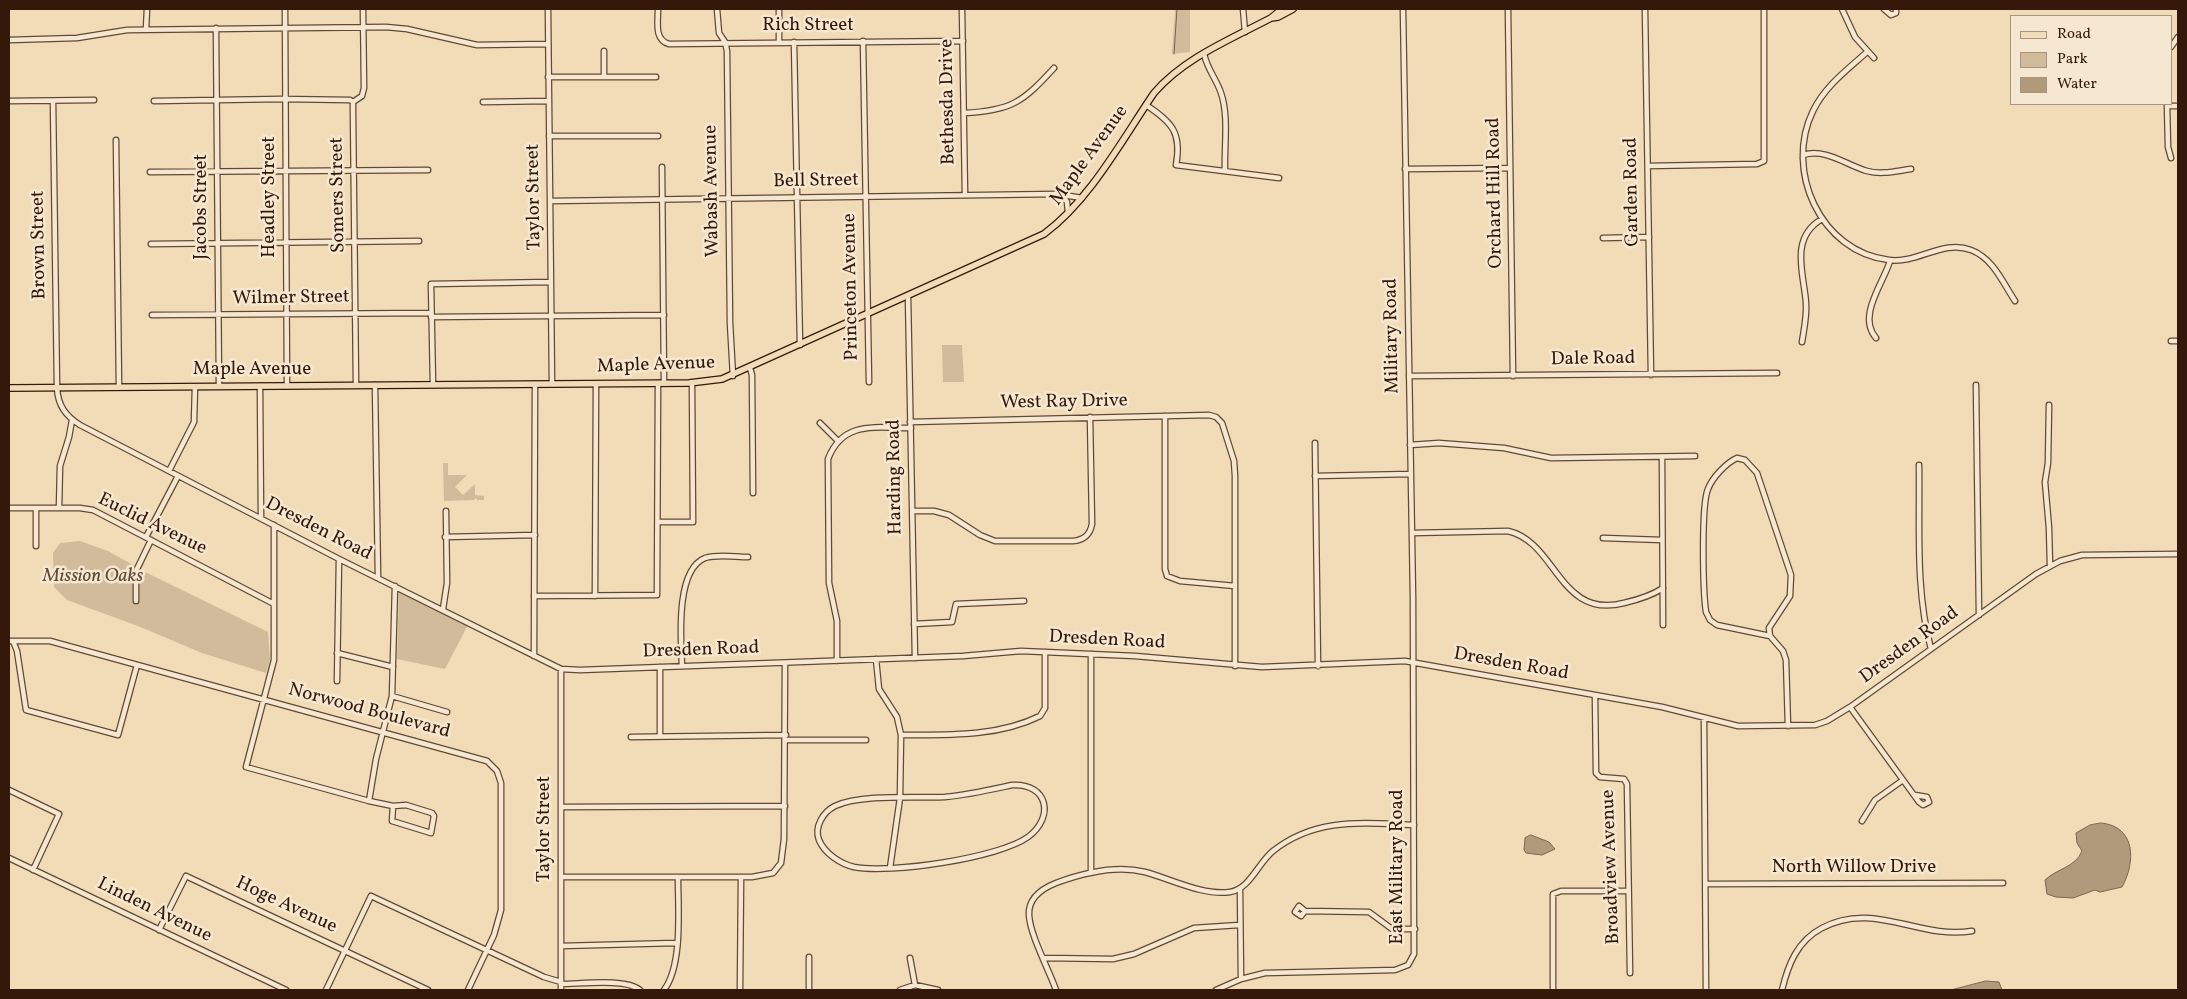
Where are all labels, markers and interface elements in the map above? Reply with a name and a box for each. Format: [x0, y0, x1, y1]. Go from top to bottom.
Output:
legend [2010, 15, 2172, 105]
street label: Rich Street [762, 16, 854, 38]
text: Road [2057, 24, 2091, 45]
street label: Bethesda Drive [936, 39, 962, 165]
text: Park [2057, 49, 2088, 70]
text: Water [2057, 74, 2097, 95]
street label: Maple Avenue [1046, 101, 1134, 211]
street label: Orchard Hill Road [1483, 117, 1509, 269]
street label: Wabash Avenue [700, 125, 726, 257]
street label: Headley Street [260, 136, 282, 258]
street label: Somers Street [327, 137, 351, 253]
street label: Garden Road [1621, 137, 1645, 247]
street label: Taylor Street [523, 144, 547, 250]
street label: Jacobs Street [192, 154, 214, 260]
street label: Bell Street [773, 170, 859, 194]
street label: Brown Street [28, 190, 52, 300]
street label: Princeton Avenue [839, 213, 865, 361]
street label: Military Road [1381, 278, 1405, 394]
street label: Wilmer Street [232, 287, 350, 311]
street label: Dale Road [1550, 348, 1636, 372]
street label: Maple Avenue [596, 353, 716, 379]
street label: Maple Avenue [193, 360, 311, 382]
street label: West Ray Drive [1000, 390, 1128, 416]
street label: Harding Road [884, 419, 908, 535]
street label: Euclid Avenue [94, 489, 210, 561]
street label: Dresden Road [261, 493, 375, 567]
park label: Mission Oaks [43, 567, 143, 589]
street label: Dresden Road [1856, 602, 1964, 690]
street label: Dresden Road [1048, 627, 1166, 655]
street label: Dresden Road [642, 638, 760, 664]
street label: Dresden Road [1452, 644, 1570, 686]
street label: Norwood Boulevard [286, 679, 452, 745]
street label: Taylor Street [535, 776, 557, 882]
street label: East Military Road [1388, 789, 1410, 945]
street label: Broadview Avenue [1598, 789, 1626, 945]
street label: North Willow Drive [1772, 858, 1936, 880]
street label: Linden Avenue [93, 873, 215, 949]
street label: Hoge Avenue [232, 873, 340, 939]

